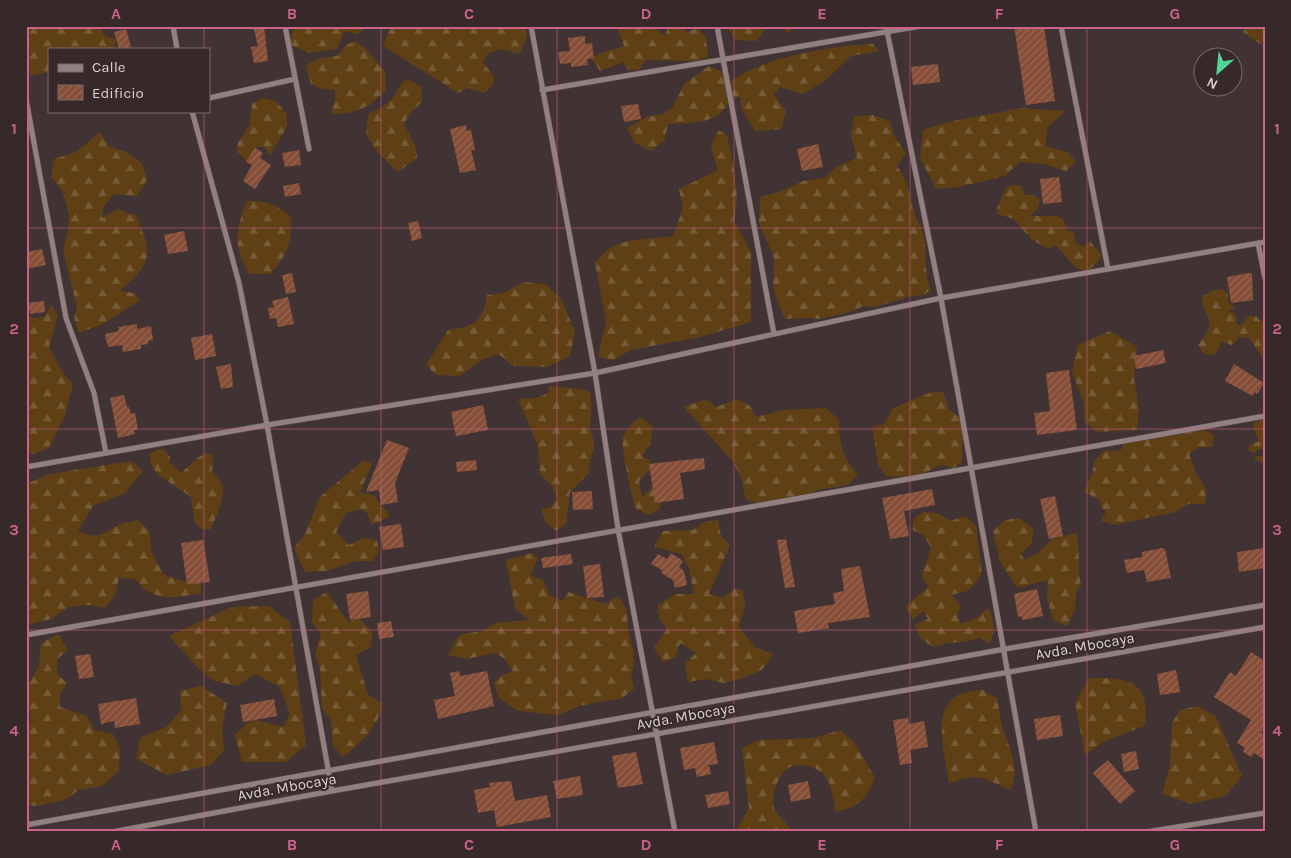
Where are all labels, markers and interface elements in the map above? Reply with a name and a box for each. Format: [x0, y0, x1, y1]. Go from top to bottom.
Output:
text: A [111, 4, 121, 23]
text: B [287, 4, 297, 23]
text: C [464, 4, 474, 23]
text: D [641, 4, 652, 23]
text: E [817, 4, 827, 23]
text: F [995, 4, 1004, 23]
text: G [1170, 4, 1180, 23]
legend [48, 48, 210, 112]
north arrow [1194, 48, 1244, 98]
text: Calle [92, 58, 126, 76]
text: N [1204, 73, 1221, 93]
text: Edificio [92, 84, 144, 102]
text: 1 [11, 119, 17, 138]
text: 1 [1274, 119, 1280, 138]
text: 2 [9, 319, 19, 338]
text: 2 [1272, 319, 1282, 338]
text: 3 [9, 520, 19, 539]
text: 3 [1272, 520, 1282, 539]
street label: Avda. Mbocaya [1034, 628, 1136, 664]
street label: Avda. Mbocaya [635, 698, 737, 734]
text: 4 [9, 721, 19, 740]
text: 4 [1272, 721, 1282, 740]
street label: Avda. Mbocaya [236, 769, 338, 805]
text: A [111, 835, 121, 854]
text: B [287, 835, 297, 854]
text: C [464, 835, 474, 854]
text: D [641, 835, 652, 854]
text: E [817, 835, 827, 854]
text: F [995, 835, 1004, 854]
text: G [1170, 835, 1180, 854]

